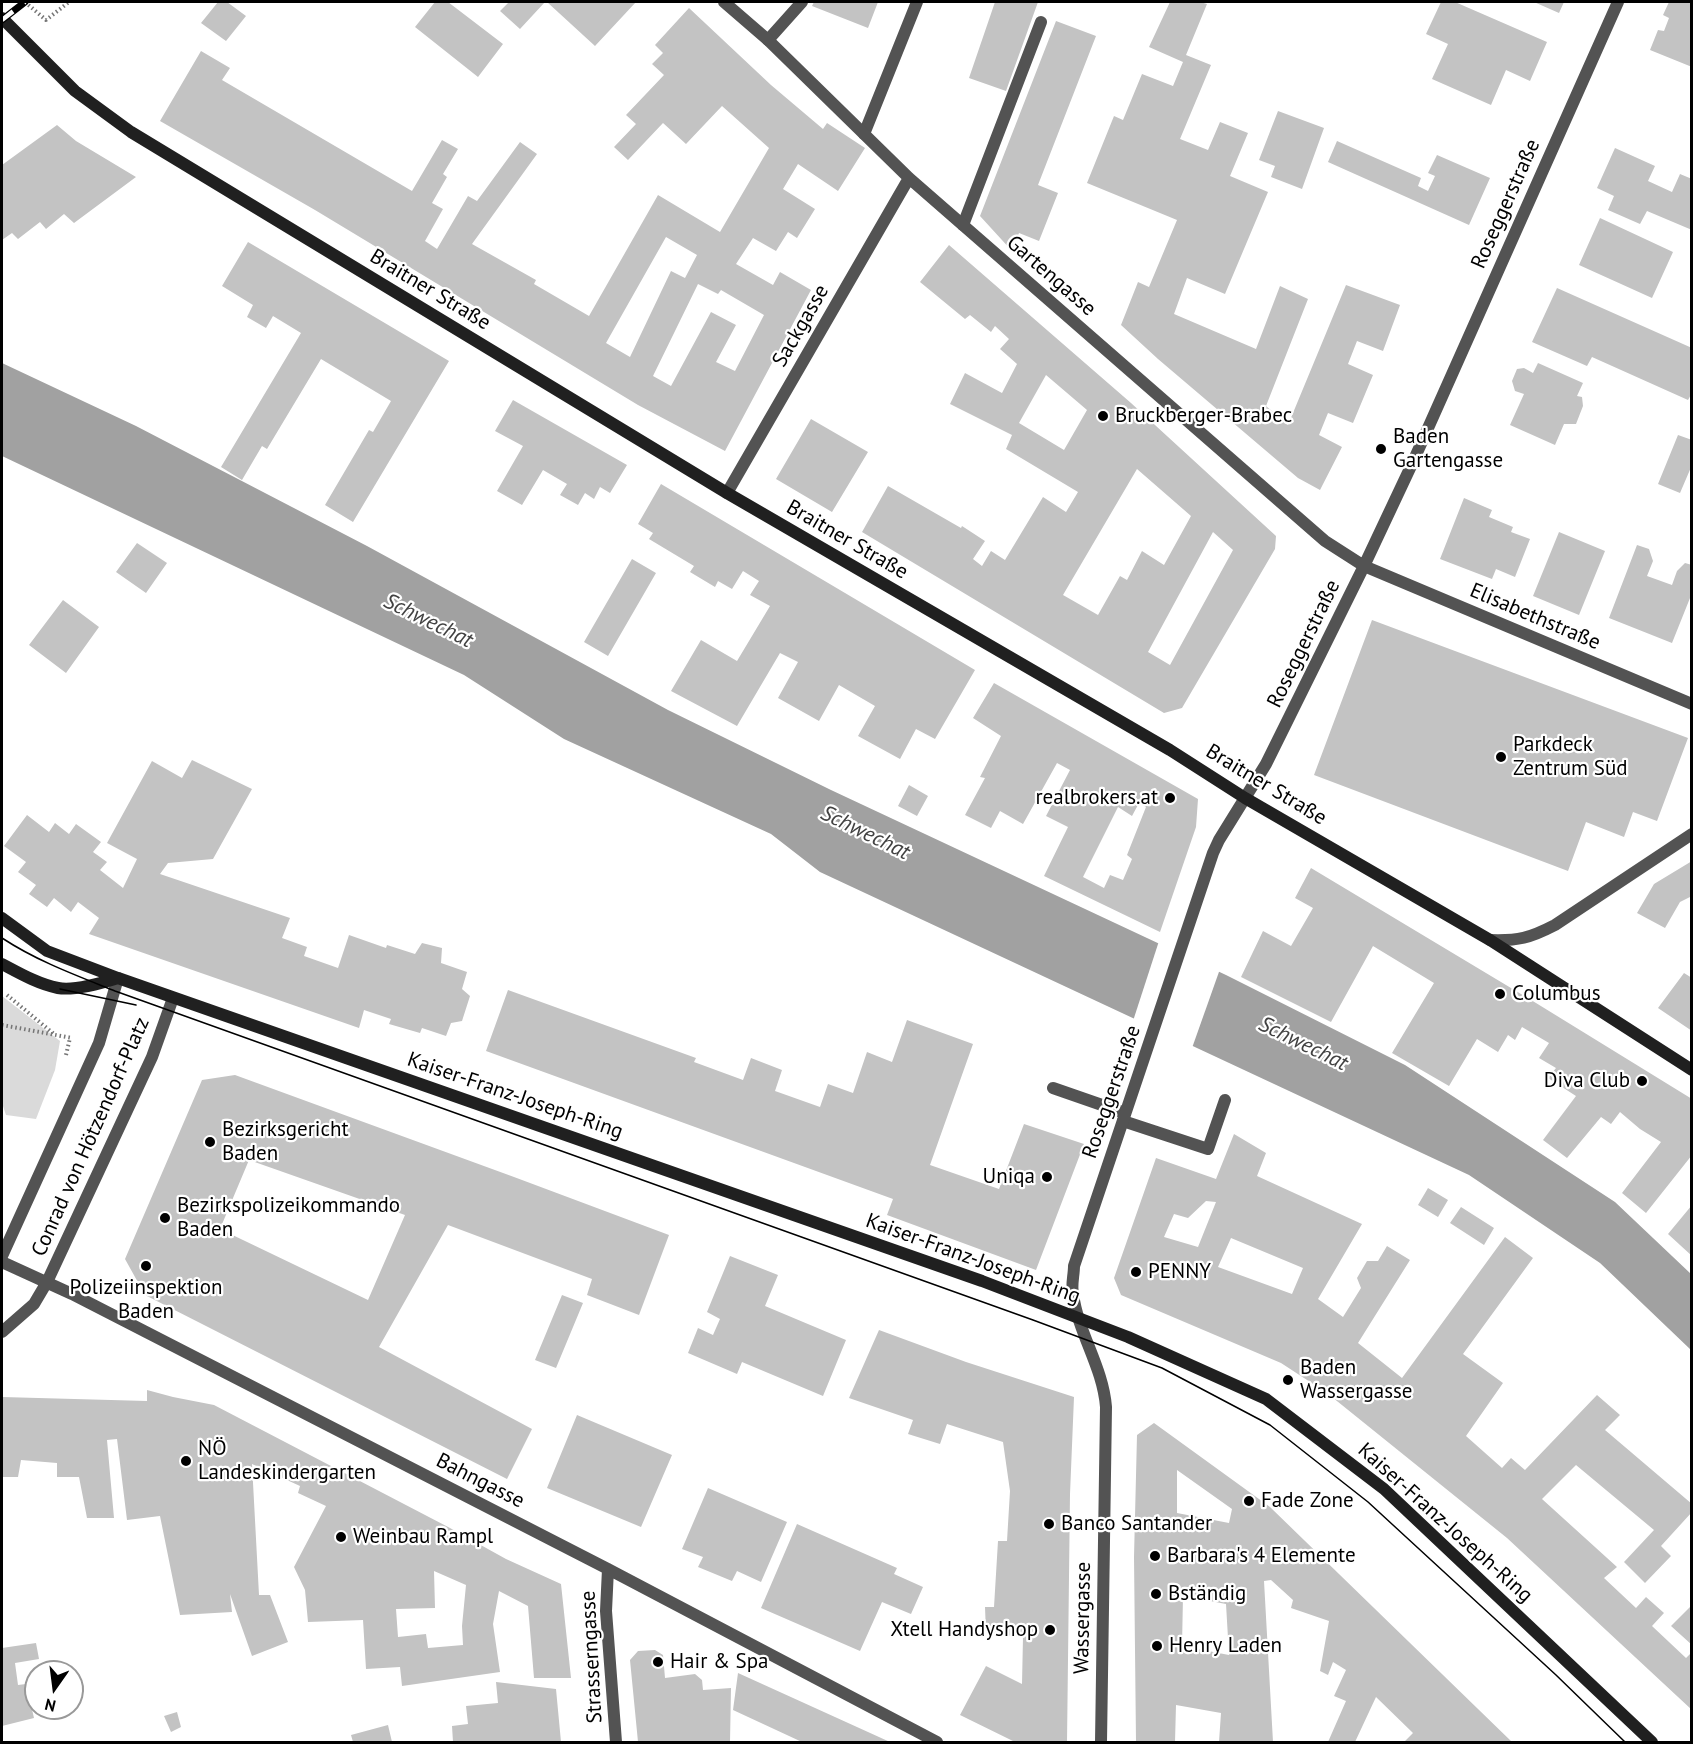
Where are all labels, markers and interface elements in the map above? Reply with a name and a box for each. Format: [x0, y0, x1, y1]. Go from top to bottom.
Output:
street label: Roseggerstraße [1466, 135, 1546, 273]
street label: Gartengasse [1001, 230, 1101, 322]
street label: Braitner Straße [365, 244, 495, 336]
street label: Sackgasse [767, 280, 835, 372]
place label: Bruckberger-Brabec [1115, 403, 1292, 429]
marker: Bruckberger-Brabec [1096, 409, 1110, 423]
place label: Baden Gartengasse [1393, 424, 1503, 474]
marker: Baden Gartengasse [1374, 442, 1388, 456]
street label: Braitner Straße [782, 495, 912, 585]
street label: Roseggerstraße [1262, 576, 1346, 712]
street label: Elisabethstraße [1466, 578, 1604, 656]
water label: Schwechat [379, 588, 477, 654]
place label: Parkdeck Zentrum Süd [1513, 732, 1628, 782]
street label: Braitner Straße [1201, 739, 1331, 831]
marker: Parkdeck Zentrum Süd [1494, 750, 1508, 764]
place label: realbrokers.at [1035, 785, 1158, 811]
marker: realbrokers.at [1163, 791, 1177, 805]
water label: Schwechat [816, 800, 914, 866]
place label: Columbus [1512, 981, 1601, 1007]
marker: Columbus [1493, 987, 1507, 1001]
water label: Schwechat [1254, 1011, 1352, 1077]
street label: Conrad von Hötzendorf-Platz [27, 1014, 155, 1260]
street label: Roseggerstraße [1077, 1022, 1147, 1162]
street label: Kaiser-Franz-Joseph-Ring [404, 1047, 626, 1145]
place label: Diva Club [1544, 1068, 1630, 1094]
marker: Diva Club [1635, 1074, 1649, 1088]
place label: Bezirksgericht Baden [222, 1117, 349, 1167]
marker: Bezirksgericht Baden [203, 1135, 217, 1149]
place label: Uniqa [983, 1164, 1035, 1190]
marker: Uniqa [1040, 1170, 1054, 1184]
place label: Bezirkspolizeikommando Baden [177, 1193, 400, 1243]
street label: Kaiser-Franz-Joseph-Ring [862, 1208, 1084, 1310]
marker: Bezirkspolizeikommando Baden [158, 1211, 172, 1225]
marker: Polizeiinspektion Baden [139, 1259, 153, 1273]
place label: PENNY [1148, 1259, 1211, 1285]
marker: PENNY [1129, 1265, 1143, 1279]
place label: Polizeiinspektion Baden [70, 1275, 222, 1325]
place label: Baden Wassergasse [1300, 1355, 1412, 1405]
marker: Baden Wassergasse [1281, 1373, 1295, 1387]
place label: NÖ Landeskindergarten [198, 1436, 376, 1486]
street label: Kaiser-Franz-Joseph-Ring [1352, 1438, 1538, 1608]
street label: Bahngasse [432, 1448, 528, 1514]
marker: NÖ Landeskindergarten [179, 1454, 193, 1468]
place label: Fade Zone [1261, 1488, 1354, 1514]
marker: Fade Zone [1242, 1494, 1256, 1508]
place label: Banco Santander [1061, 1511, 1212, 1537]
marker: Banco Santander [1042, 1517, 1056, 1531]
place label: Weinbau Rampl [353, 1524, 493, 1550]
marker: Weinbau Rampl [334, 1530, 348, 1544]
place label: Barbara's 4 Elemente [1167, 1543, 1356, 1569]
marker: Barbara's 4 Elemente [1148, 1549, 1162, 1563]
street label: Wassergasse [1069, 1562, 1097, 1674]
place label: Bständig [1168, 1581, 1246, 1607]
marker: Bständig [1149, 1587, 1163, 1601]
street label: Strasserngasse [576, 1590, 608, 1724]
place label: Xtell Handyshop [890, 1617, 1038, 1643]
marker: Xtell Handyshop [1043, 1623, 1057, 1637]
place label: Henry Laden [1169, 1633, 1282, 1659]
marker: Henry Laden [1150, 1639, 1164, 1653]
place label: Hair & Spa [670, 1649, 769, 1675]
marker: Hair & Spa [651, 1655, 665, 1669]
north arrow [24, 1660, 84, 1720]
text: N [43, 1695, 58, 1717]

